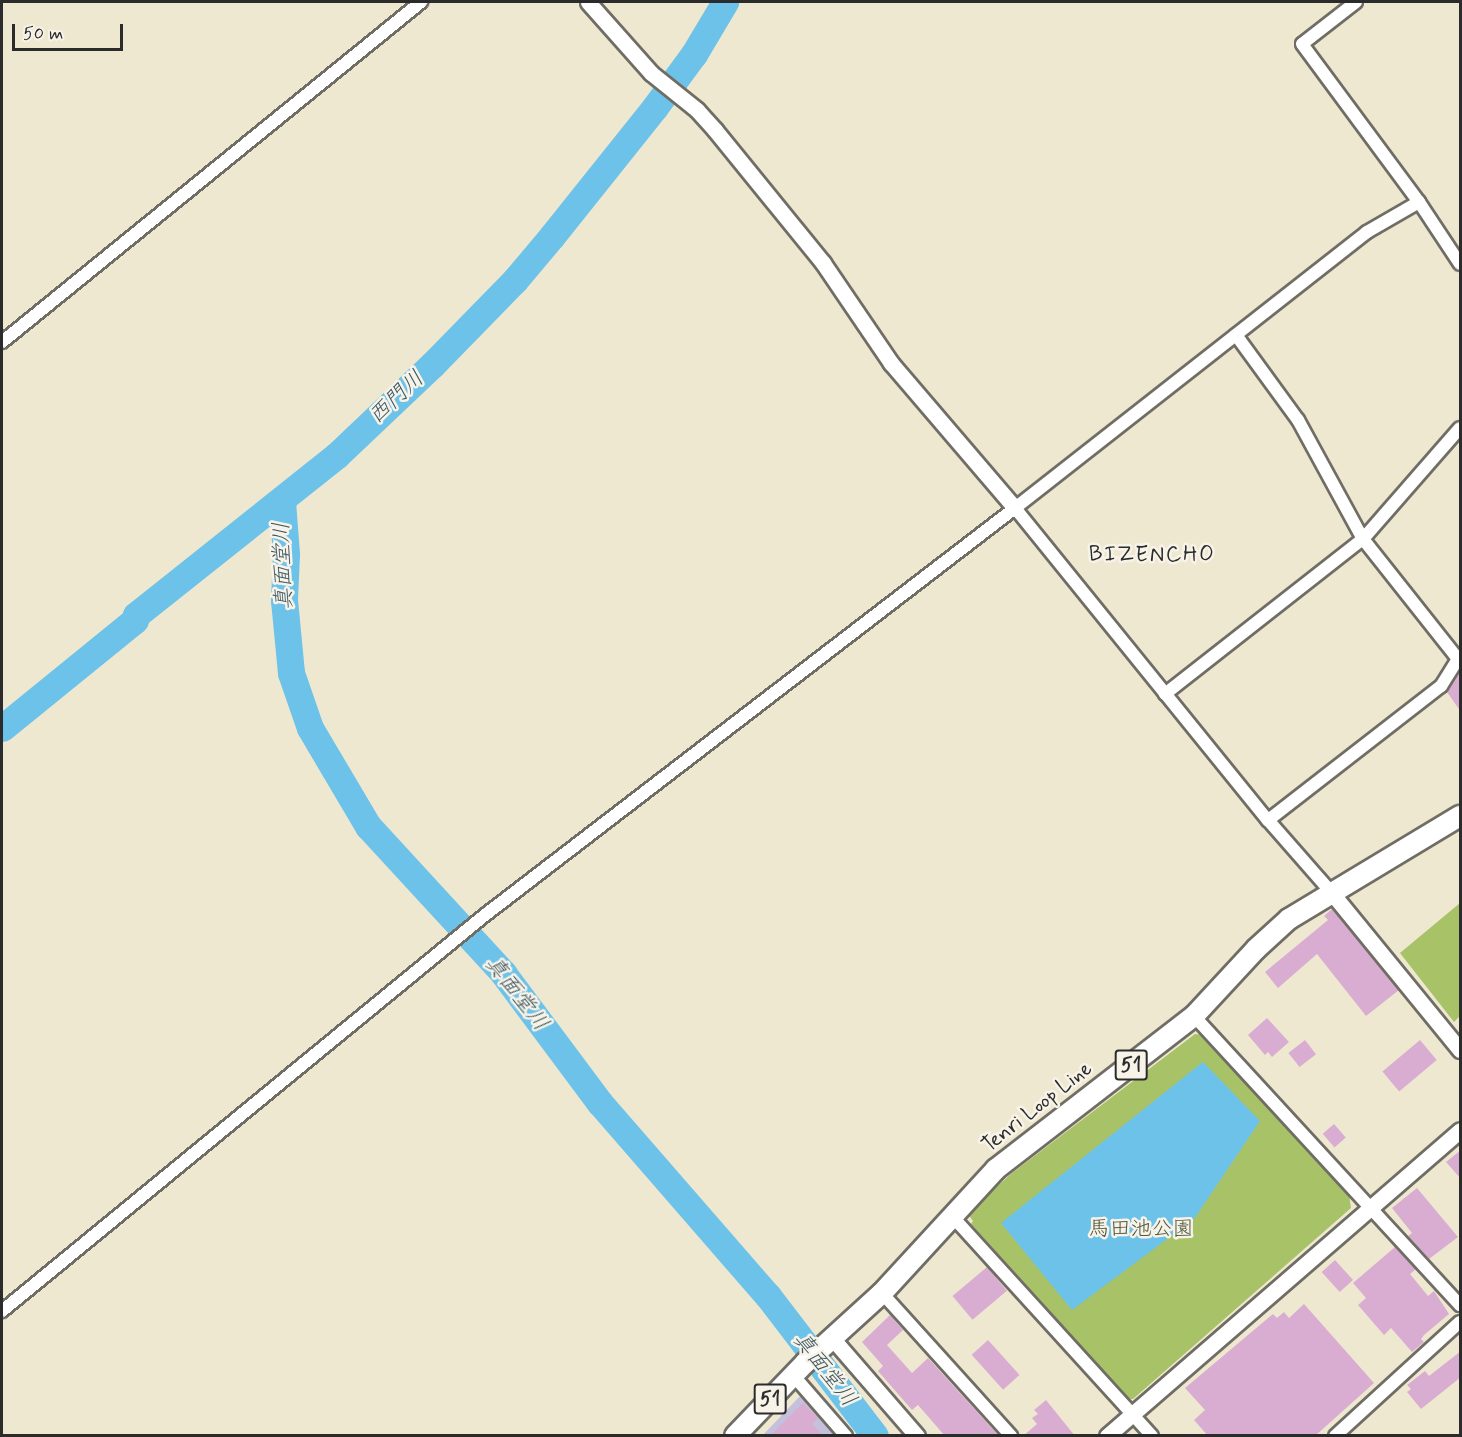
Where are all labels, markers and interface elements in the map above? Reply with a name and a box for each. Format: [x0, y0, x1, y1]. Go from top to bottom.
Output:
scale bar [15, 12, 126, 50]
text: 50 m [23, 22, 63, 46]
water label: 西門川 [364, 366, 430, 430]
water label: 真面堂川 [269, 522, 299, 610]
district label: BIZENCHO [1091, 543, 1213, 569]
water label: 真面堂川 [479, 951, 553, 1037]
road number: 51 [1114, 1048, 1148, 1082]
street label: Tenri Loop Line [976, 1056, 1098, 1158]
park label: 馬田池公園 [1089, 1216, 1193, 1242]
water label: 真面堂川 [787, 1327, 861, 1413]
road number: 51 [754, 1382, 786, 1416]

